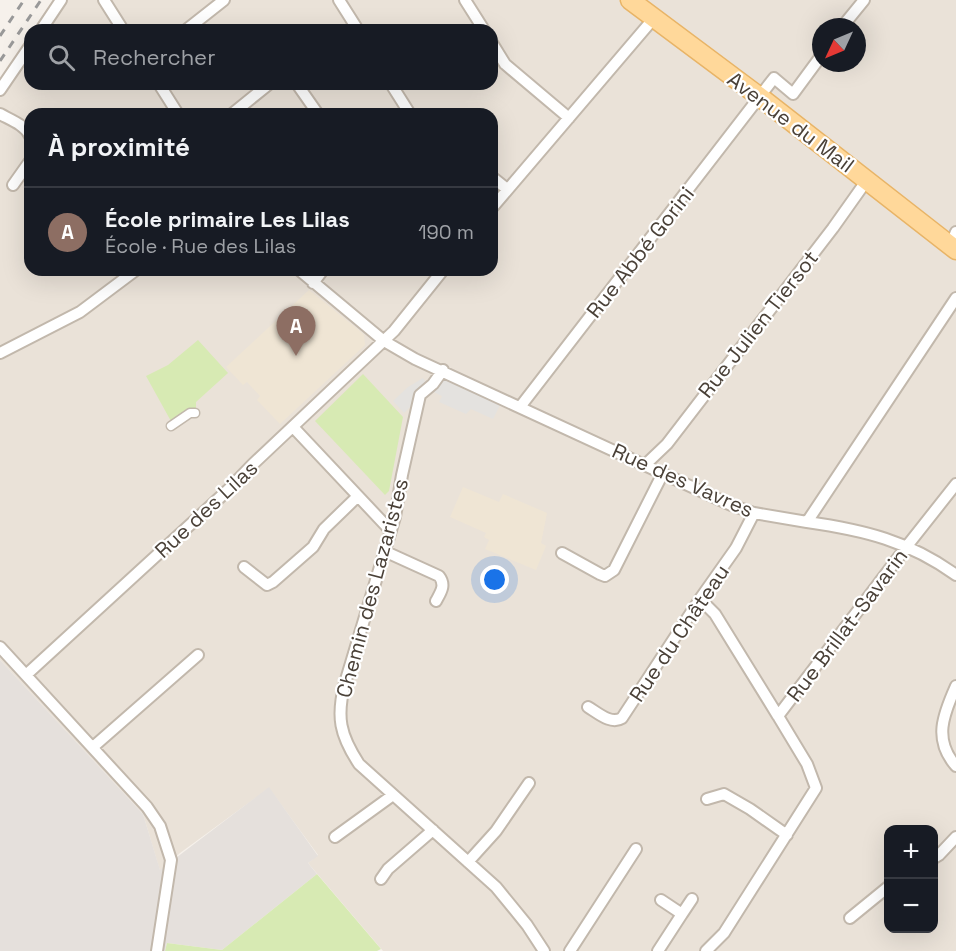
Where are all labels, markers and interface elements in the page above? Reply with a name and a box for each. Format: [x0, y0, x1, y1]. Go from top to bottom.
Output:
north arrow [812, 18, 866, 72]
search box [24, 24, 498, 90]
icon: search [45, 41, 78, 74]
text: Rechercher [93, 43, 215, 71]
street label: Avenue du Mail [722, 66, 860, 178]
text: À proximité [48, 130, 190, 164]
street label: Rue Abbé Gorini [580, 181, 700, 323]
text: École primaire Les Lilas [105, 205, 350, 233]
text: A [61, 219, 74, 245]
text: 190 m [418, 219, 474, 245]
text: École · Rue des Lilas [105, 233, 296, 259]
street label: Rue Julien Tiersot [692, 245, 824, 403]
pin: A [276, 306, 316, 356]
street label: Rue des Vavres [608, 437, 758, 523]
street label: Rue des Lilas [149, 454, 263, 564]
street label: Chemin des Lazaristes [330, 475, 414, 701]
street label: Rue Brillat-Savarin [781, 543, 913, 707]
street label: Rue du Château [623, 559, 735, 707]
your location [480, 565, 509, 594]
map controls [884, 825, 938, 933]
button: + [884, 825, 938, 879]
button: − [884, 879, 938, 933]

